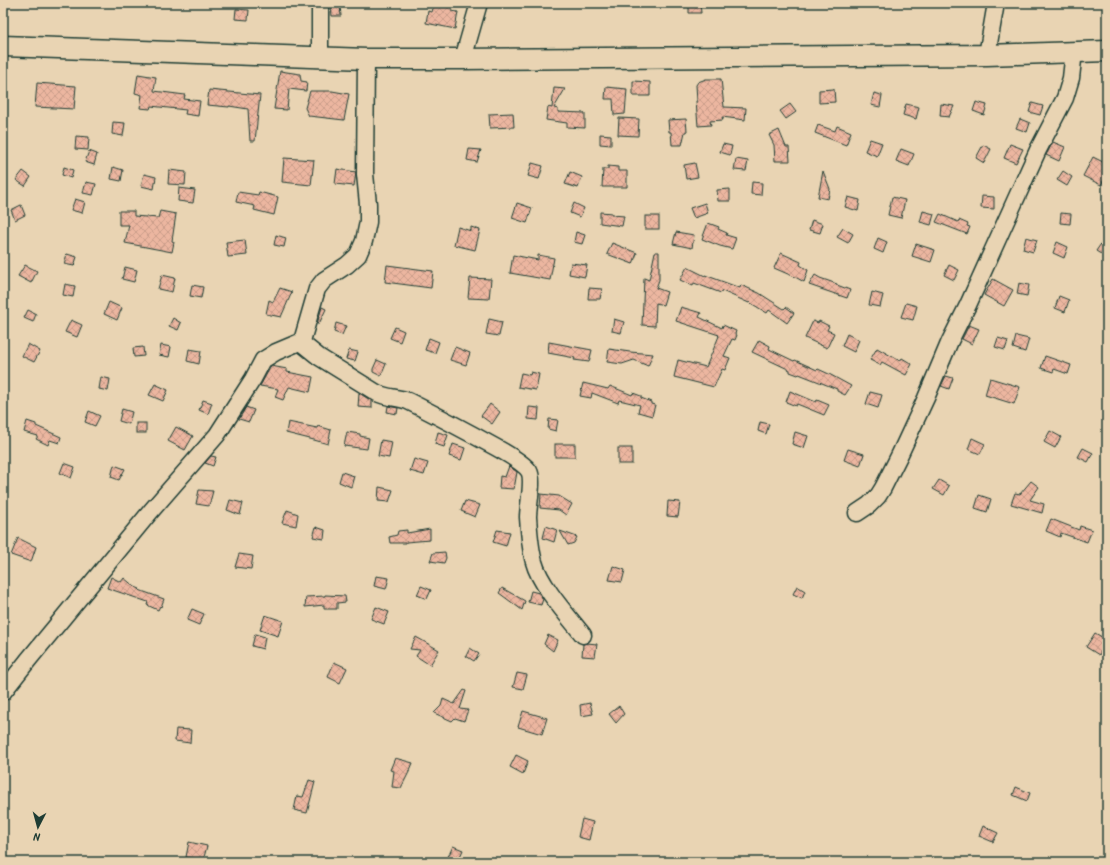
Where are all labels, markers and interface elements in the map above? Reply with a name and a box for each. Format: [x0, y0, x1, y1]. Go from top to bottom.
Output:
north arrow [18, 807, 58, 847]
text: N [33, 827, 41, 845]

